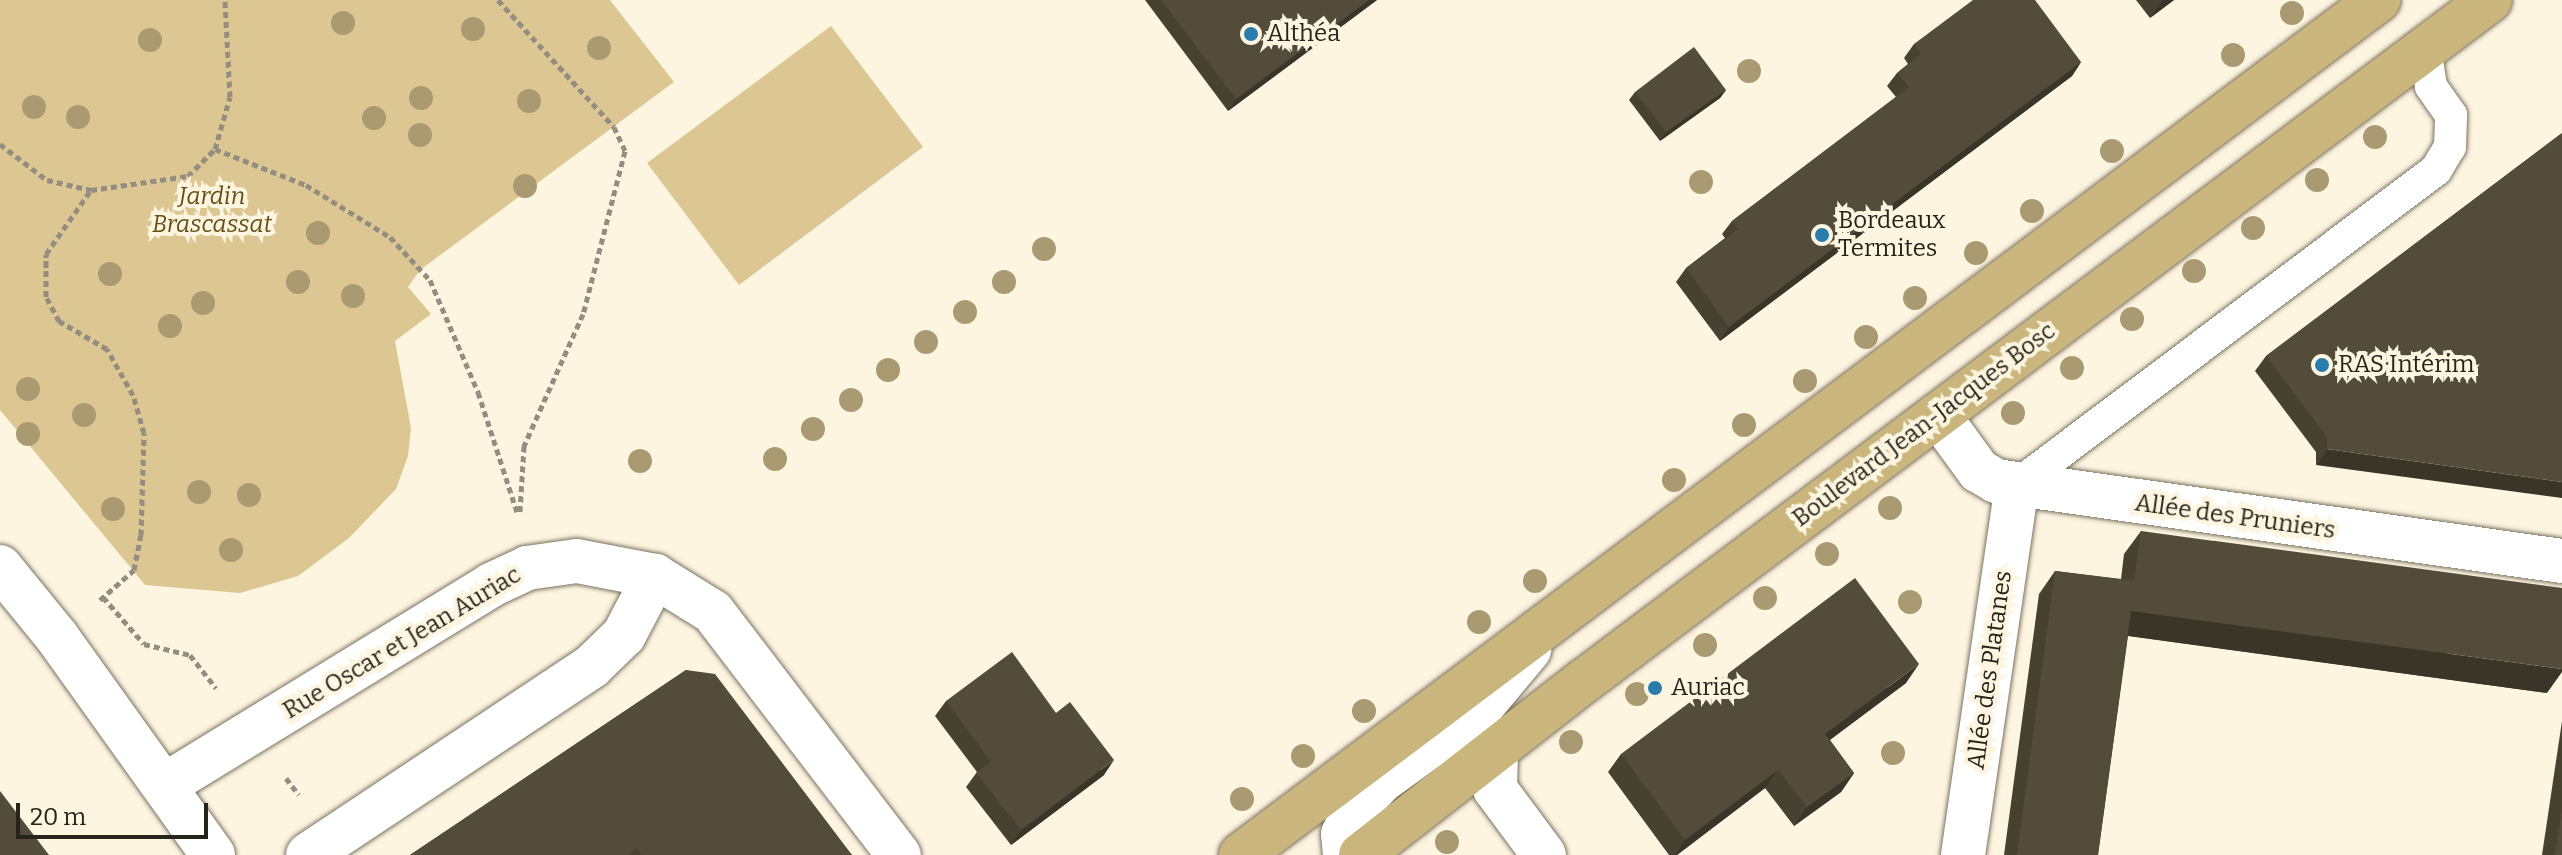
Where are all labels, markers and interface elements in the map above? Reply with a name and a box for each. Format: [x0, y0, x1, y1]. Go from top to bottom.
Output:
place label: Althéa [1267, 20, 1340, 48]
marker: Althéa [1242, 25, 1260, 43]
park label: Jardin Brascassat [152, 183, 272, 239]
place label: Bordeaux Termites [1838, 207, 1946, 263]
marker: Bordeaux Termites [1813, 226, 1831, 244]
street label: Boulevard Jean-Jacques Bosc [1787, 317, 2061, 533]
place label: RAS Intérim [2338, 351, 2474, 379]
marker: RAS Intérim [2313, 356, 2331, 374]
street label: Allée des Pruniers [2133, 489, 2337, 545]
street label: Rue Oscar et Jean Auriac [278, 561, 526, 725]
street label: Allée des Platanes [1962, 569, 2018, 771]
place label: Auriac [1671, 674, 1745, 702]
marker: Auriac [1646, 679, 1664, 697]
scale bar [20, 787, 212, 837]
text: 20 m [30, 803, 86, 831]

